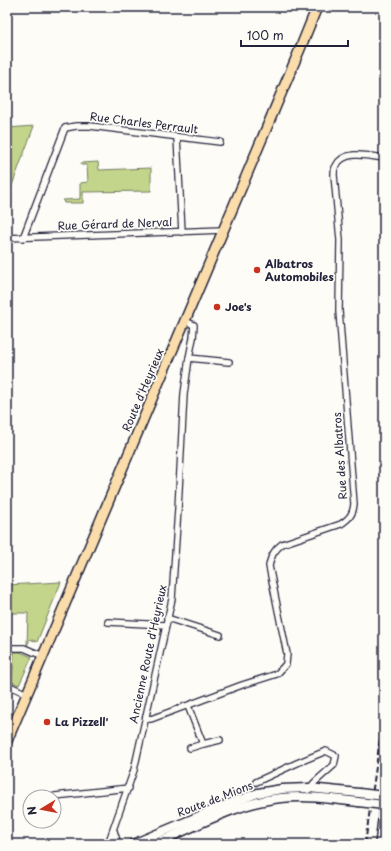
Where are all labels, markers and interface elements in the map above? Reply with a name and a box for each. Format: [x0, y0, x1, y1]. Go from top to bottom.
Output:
scale bar [241, 22, 348, 48]
text: 100 m [247, 26, 284, 44]
street label: Rue Charles Perrault [89, 107, 200, 138]
street label: Rue Gérard de Nerval [57, 213, 173, 234]
place label: Albatros Automobiles [264, 255, 334, 285]
marker: Albatros Automobiles [252, 265, 262, 275]
place label: Joe's [225, 298, 251, 315]
marker: Joe's [212, 302, 222, 312]
street label: Route d'Heyrieux [117, 345, 168, 434]
street label: Rue des Albatros [328, 412, 351, 500]
street label: Ancienne Route d'Heyrieux [125, 583, 171, 725]
place label: La Pizzell' [55, 713, 108, 730]
marker: La Pizzell' [42, 717, 52, 727]
street label: Route de Mions [174, 776, 255, 821]
north arrow [22, 789, 62, 829]
text: N [22, 805, 41, 817]

